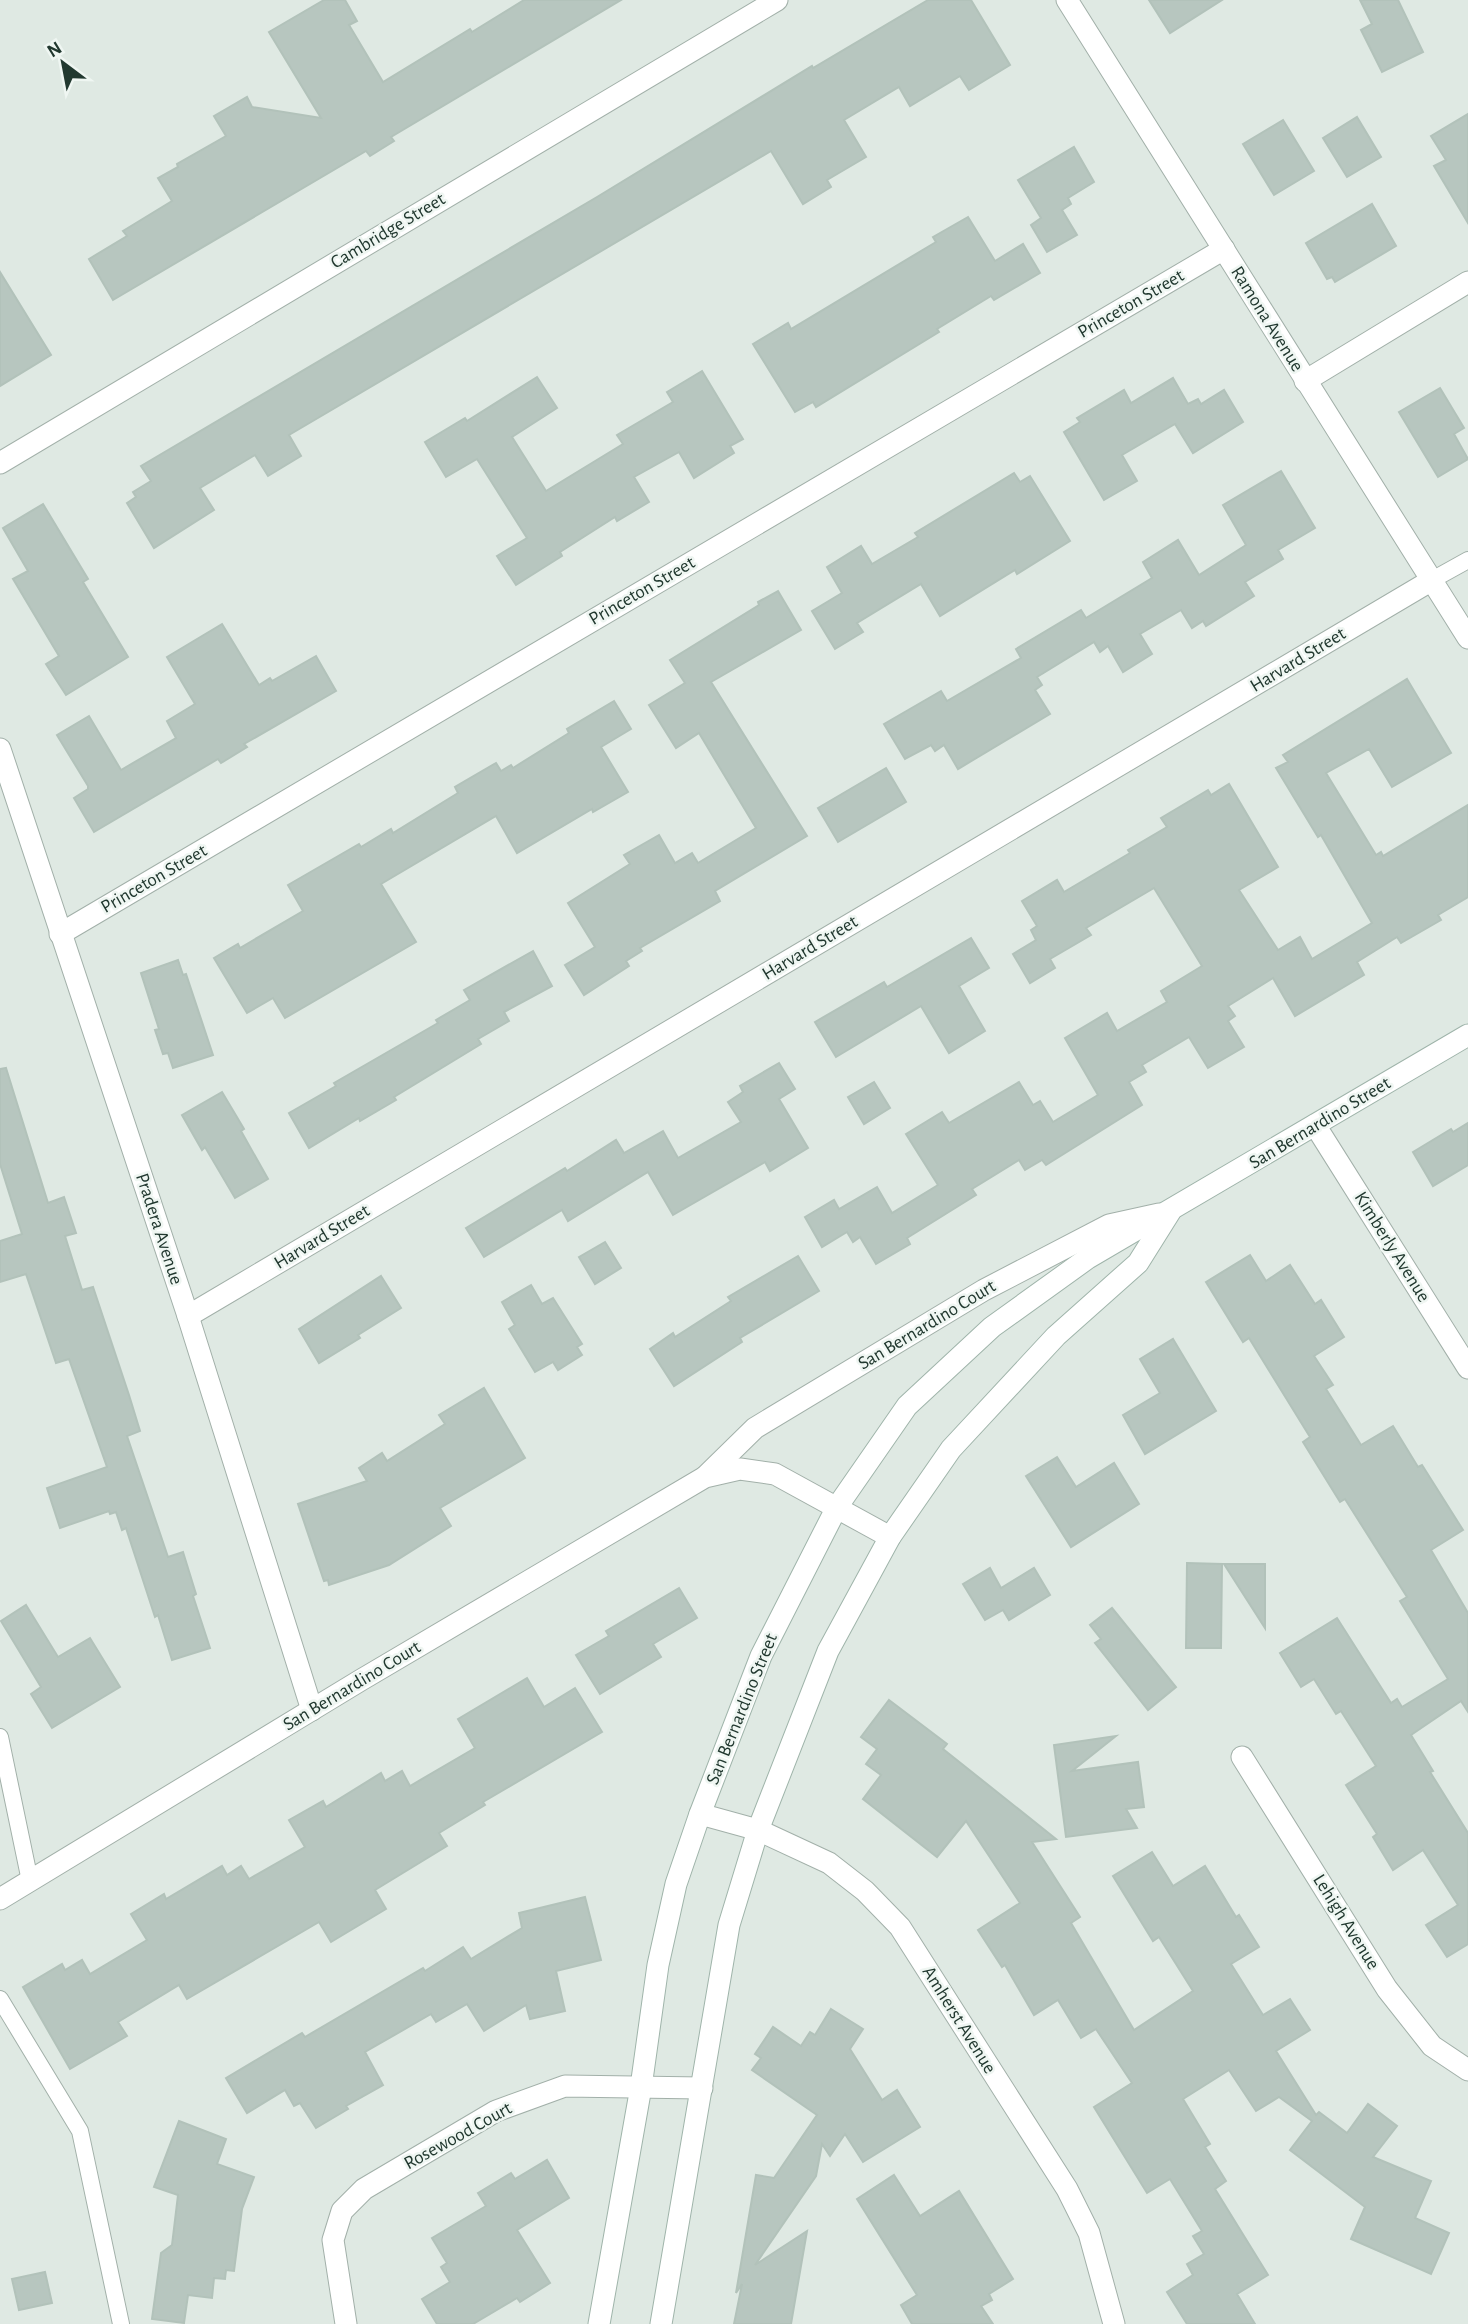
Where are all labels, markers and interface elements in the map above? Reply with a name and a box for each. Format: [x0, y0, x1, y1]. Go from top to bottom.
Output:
north arrow [28, 28, 98, 98]
text: N [44, 38, 65, 61]
street label: Cambridge Street [328, 189, 448, 273]
street label: Ramona Avenue [1227, 263, 1307, 375]
street label: Princeton Street [1075, 266, 1187, 342]
street label: Princeton Street [586, 553, 698, 629]
street label: Harvard Street [1247, 624, 1349, 696]
street label: Princeton Street [98, 841, 210, 917]
street label: Harvard Street [759, 912, 861, 984]
street label: San Bernardino Street [1246, 1073, 1394, 1173]
street label: Pradera Avenue [132, 1171, 186, 1287]
street label: Kimberly Avenue [1351, 1188, 1433, 1306]
street label: Harvard Street [271, 1201, 373, 1273]
street label: San Bernardino Court [855, 1276, 999, 1374]
street label: San Bernardino Street [703, 1631, 781, 1787]
street label: San Bernardino Court [280, 1637, 424, 1735]
street label: Lehigh Avenue [1309, 1871, 1383, 1973]
street label: Amherst Avenue [919, 1963, 999, 2077]
street label: Rosewood Court [401, 2099, 515, 2173]

